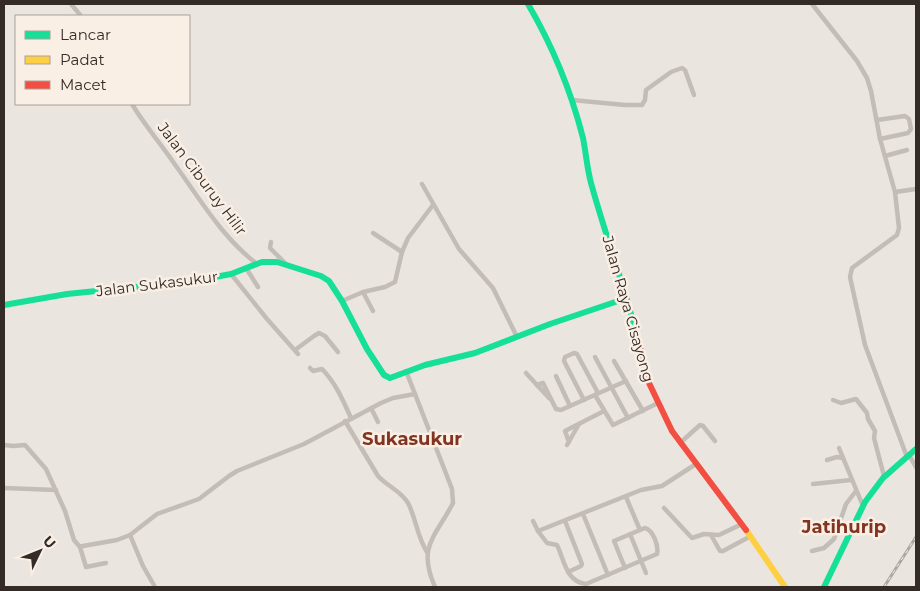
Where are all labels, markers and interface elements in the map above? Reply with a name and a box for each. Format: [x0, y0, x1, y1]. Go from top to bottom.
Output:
legend [15, 15, 190, 105]
text: Lancar [60, 25, 111, 44]
text: Padat [60, 50, 105, 69]
text: Macet [60, 75, 107, 94]
street label: Jalan Ciburuy Hilir [153, 118, 251, 239]
street label: Jalan Raya Cisayong [598, 232, 658, 384]
street label: Jalan Sukasukur [94, 267, 219, 301]
district label: Sukasukur [362, 428, 462, 450]
district label: Jatihurip [801, 516, 886, 538]
north arrow [15, 526, 65, 576]
text: U [39, 532, 60, 552]

